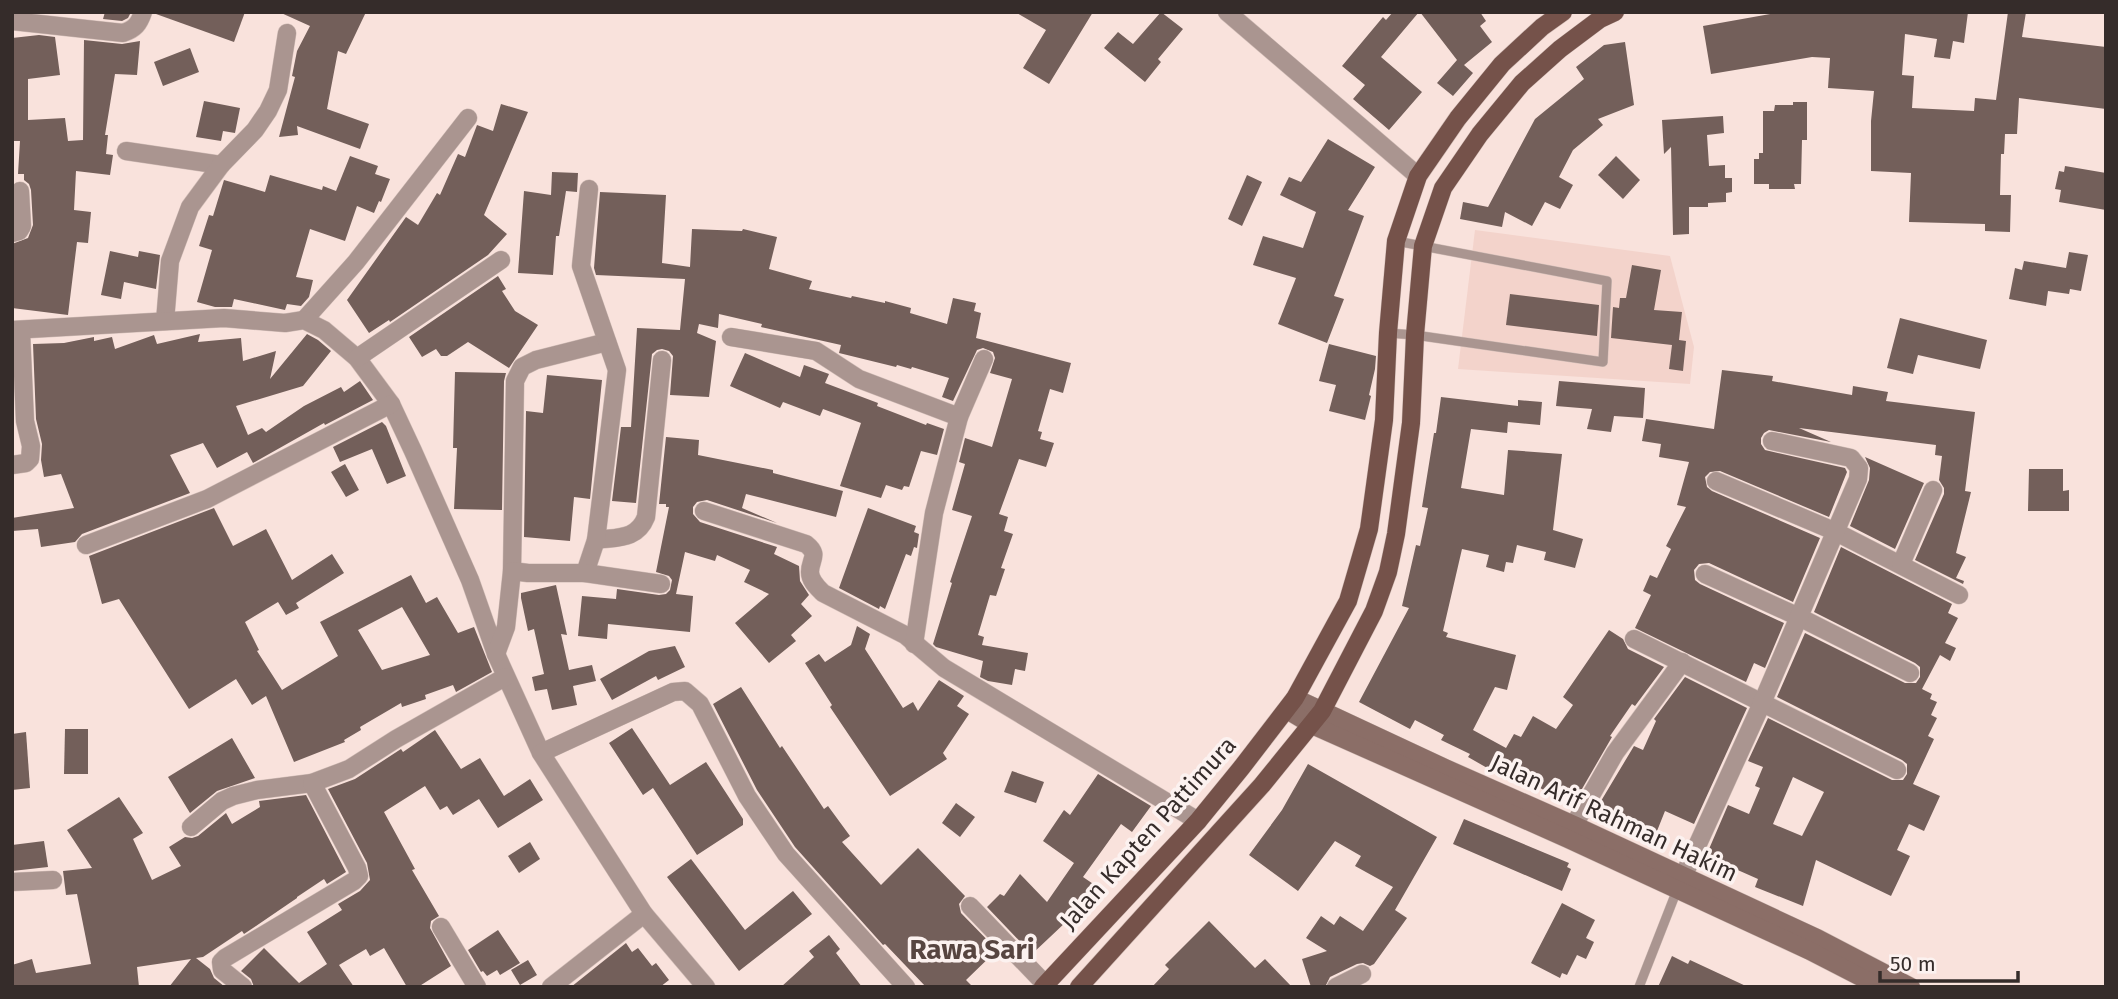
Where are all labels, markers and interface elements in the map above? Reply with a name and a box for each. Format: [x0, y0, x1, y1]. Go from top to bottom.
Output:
street label: Jalan Kapten Pattimura [1054, 731, 1242, 935]
street label: Jalan Arif Rahman Hakim [1486, 748, 1742, 888]
district label: Rawa Sari [909, 933, 1035, 966]
scale bar [1880, 940, 2018, 984]
text: 50 m [1890, 951, 1936, 977]

